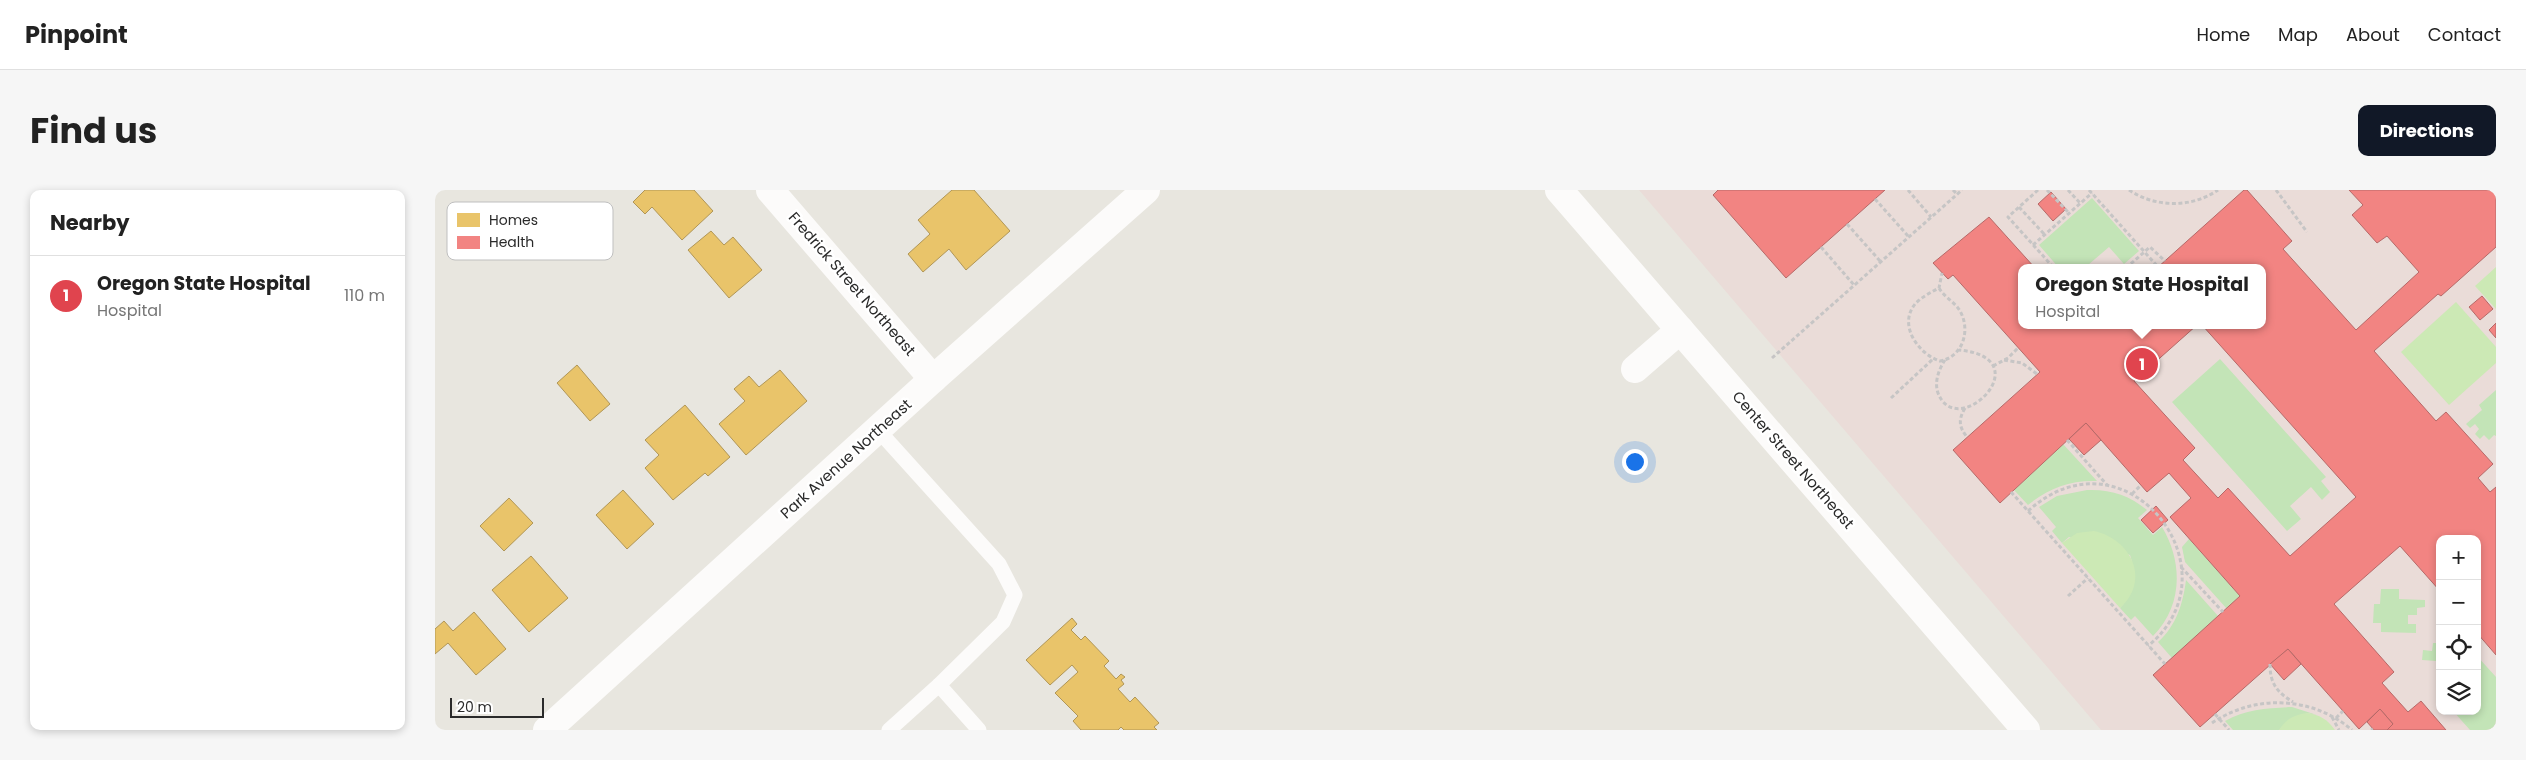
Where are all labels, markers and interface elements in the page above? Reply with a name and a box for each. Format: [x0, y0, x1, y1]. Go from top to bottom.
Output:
text: Pinpoint [25, 18, 128, 51]
text: Home [2196, 22, 2250, 47]
text: Map [2278, 22, 2318, 47]
text: About [2346, 22, 2400, 47]
text: Contact [2428, 22, 2501, 47]
button: Directions [2358, 105, 2496, 156]
text: Find us [30, 106, 157, 155]
legend [447, 202, 613, 260]
street label: Fredrick Street Northeast [784, 207, 921, 360]
text: Nearby [50, 208, 130, 237]
text: Homes [489, 210, 538, 230]
text: Health [489, 232, 534, 252]
popup [2018, 264, 2266, 329]
text: Oregon State Hospital [97, 270, 311, 297]
text: Oregon State Hospital [2035, 271, 2249, 298]
text: 1 [63, 284, 69, 307]
text: 110 m [344, 284, 385, 307]
text: Hospital [97, 299, 162, 322]
text: Hospital [2035, 300, 2100, 323]
pin: 1 [2126, 345, 2158, 383]
street label: Center Street Northeast [1728, 386, 1859, 533]
street label: Park Avenue Northeast [775, 394, 916, 523]
your location [1622, 449, 1648, 475]
map controls [2436, 535, 2481, 715]
button: + [2436, 535, 2481, 580]
button: − [2436, 580, 2481, 625]
button: locate [2436, 625, 2481, 670]
button: layers [2436, 670, 2481, 715]
scale bar [450, 695, 544, 718]
text: 20 m [457, 697, 492, 717]

